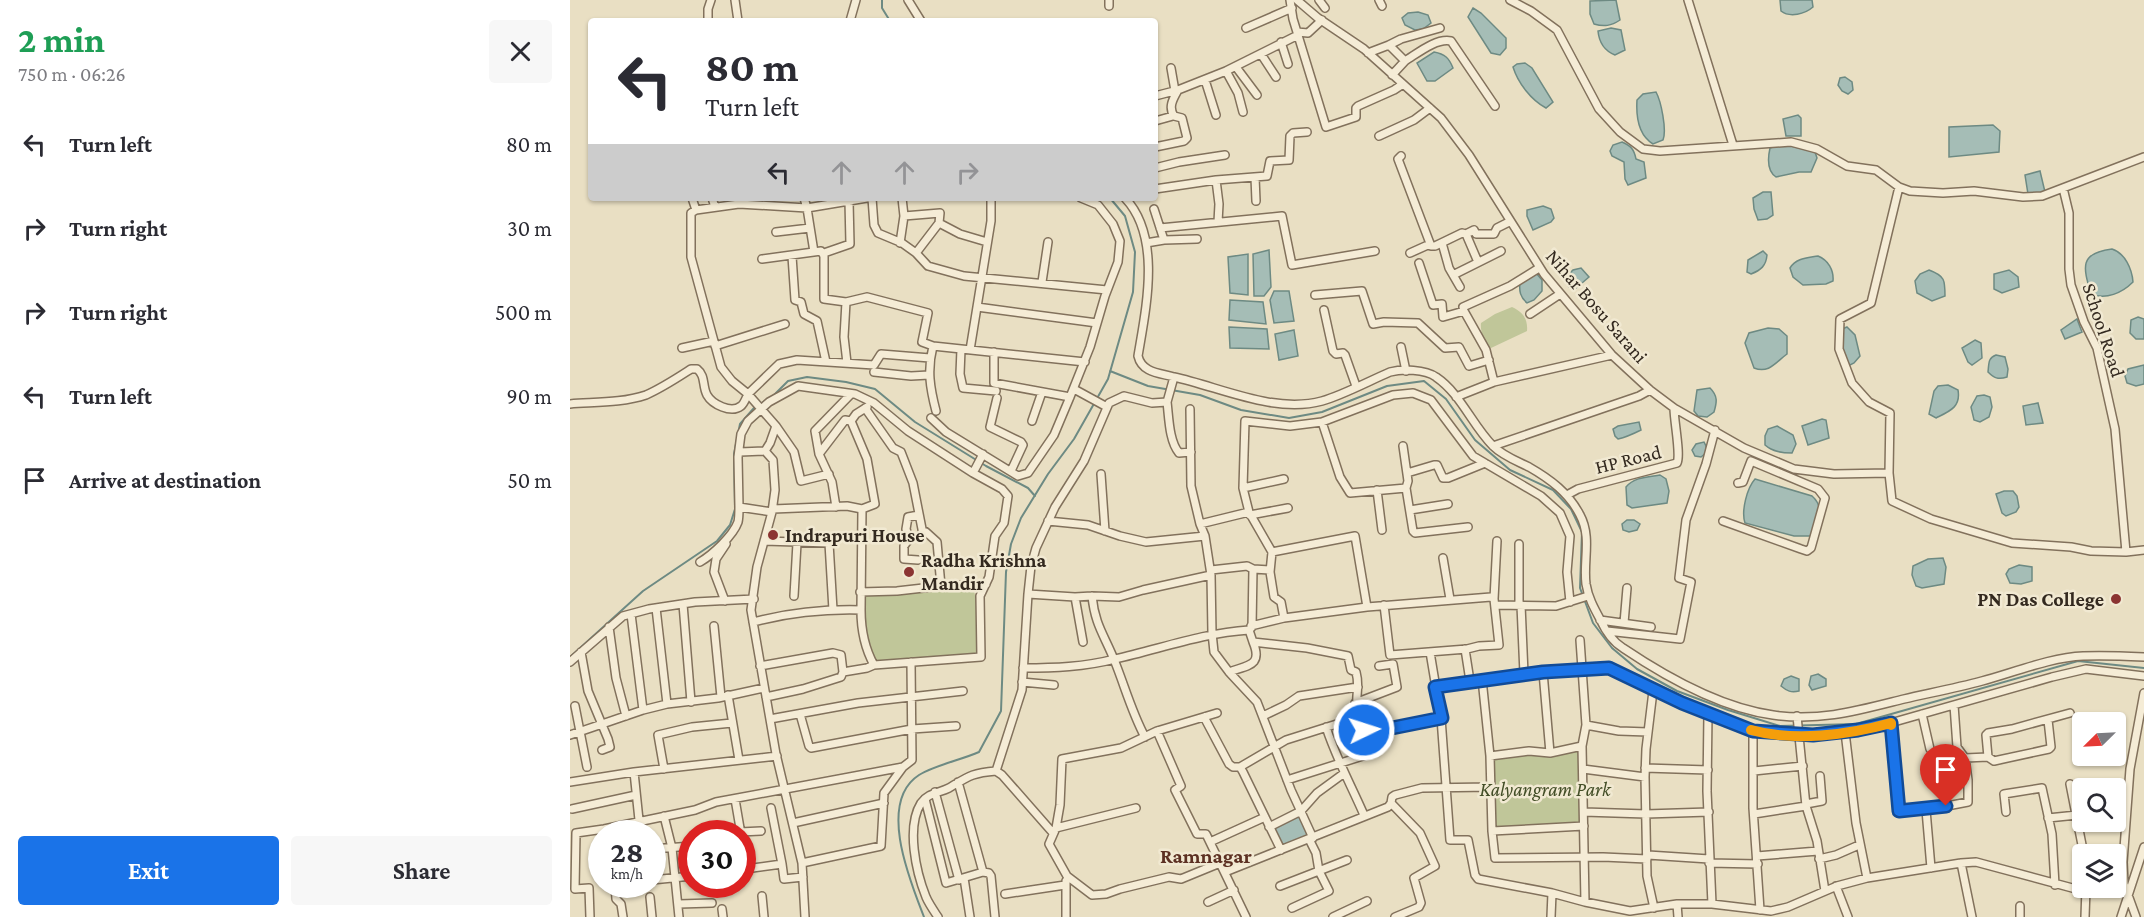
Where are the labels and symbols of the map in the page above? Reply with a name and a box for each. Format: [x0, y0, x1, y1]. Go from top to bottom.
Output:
street label: Nihar Bosu Sarani [1542, 245, 1652, 367]
street label: School Road [2078, 280, 2130, 380]
street label: HP Road [1593, 440, 1664, 478]
place label: Indrapuri House [785, 524, 924, 546]
marker: Indrapuri House [766, 528, 780, 542]
place label: Radha Krishna Mandir [921, 549, 1046, 594]
marker: Radha Krishna Mandir [902, 565, 916, 579]
place label: PN Das College [1977, 588, 2104, 610]
marker: PN Das College [2109, 592, 2123, 606]
position arrow [1332, 698, 1396, 762]
north arrow [2072, 712, 2126, 766]
pin [1920, 744, 1971, 806]
park label: Kalyangram Park [1479, 778, 1612, 801]
speed limit sign: 30 [678, 820, 756, 898]
district label: Ramnagar [1160, 844, 1253, 868]

